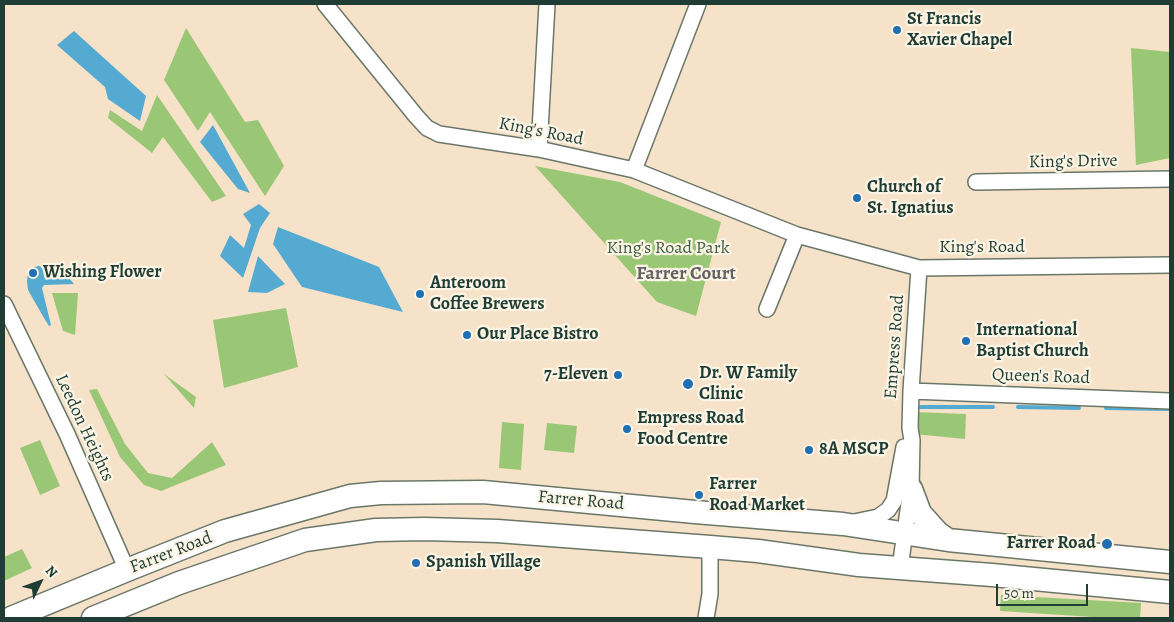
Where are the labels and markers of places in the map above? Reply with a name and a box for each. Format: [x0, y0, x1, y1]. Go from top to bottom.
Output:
place label: St Francis Xavier Chapel [907, 9, 1012, 52]
marker: St Francis Xavier Chapel [891, 24, 903, 36]
place label: Church of St. Ignatius [867, 177, 954, 220]
marker: Church of St. Ignatius [851, 192, 863, 204]
place label: Wishing Flower [43, 262, 162, 284]
marker: Wishing Flower [27, 267, 39, 279]
place label: Anteroom Coffee Brewers [430, 273, 544, 316]
marker: Anteroom Coffee Brewers [414, 288, 426, 300]
place label: International Baptist Church [976, 320, 1089, 362]
place label: Our Place Bistro [477, 324, 599, 346]
marker: Our Place Bistro [461, 329, 473, 341]
marker: International Baptist Church [960, 335, 972, 347]
place label: Dr. W Family Clinic [699, 363, 797, 406]
place label: 7-Eleven [544, 364, 608, 386]
marker: 7-Eleven [612, 369, 624, 381]
marker: Dr. W Family Clinic [681, 377, 695, 391]
place label: Empress Road Food Centre [637, 408, 744, 450]
marker: Empress Road Food Centre [621, 423, 633, 435]
place label: 8A MSCP [819, 439, 888, 461]
marker: 8A MSCP [803, 444, 815, 456]
place label: Farrer Road Market [709, 474, 805, 516]
marker: Farrer Road Market [693, 489, 705, 501]
place label: Farrer Road [1006, 533, 1096, 555]
marker: Farrer Road [1100, 537, 1114, 551]
place label: Spanish Village [426, 552, 541, 574]
marker: Spanish Village [410, 557, 422, 569]

